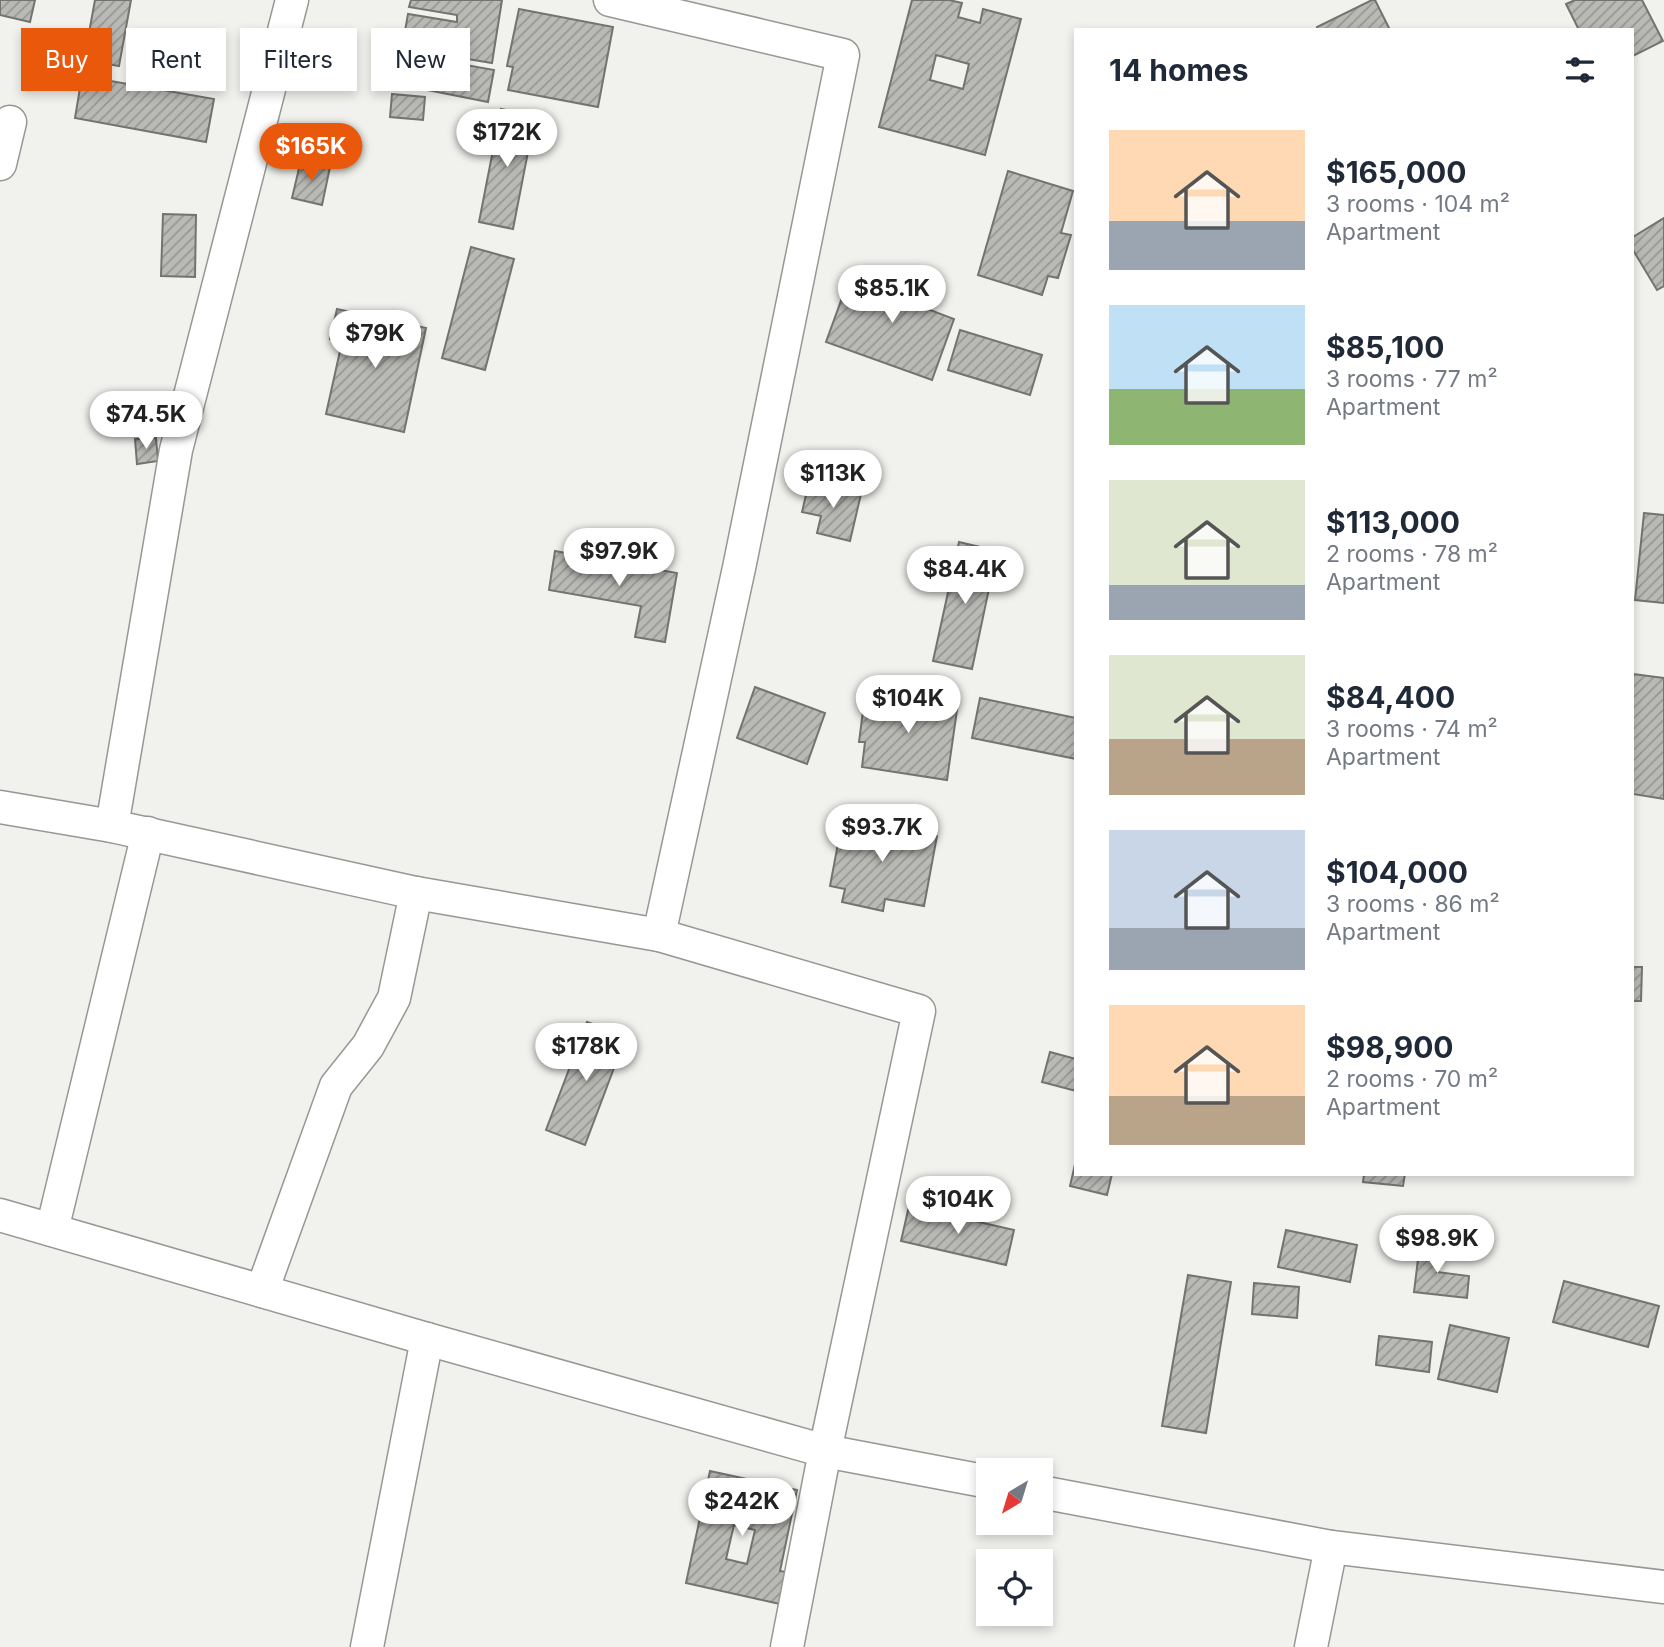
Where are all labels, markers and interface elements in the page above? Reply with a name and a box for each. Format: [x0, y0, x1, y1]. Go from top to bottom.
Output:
chip: Buy [21, 28, 112, 91]
chip: Rent [126, 28, 226, 91]
chip: Filters [240, 28, 357, 91]
chip: New [371, 28, 470, 91]
icon: filters [1561, 51, 1599, 89]
text: 14 homes [1109, 52, 1248, 88]
pin: $172K [458, 110, 556, 169]
text: $172K [472, 118, 542, 146]
pin: $165K [262, 124, 360, 183]
text: $165K [275, 132, 347, 160]
text: $165,000 [1326, 154, 1466, 190]
icon: home [1165, 158, 1249, 242]
text: 3 rooms · 104 m² [1326, 190, 1510, 218]
text: Apartment [1326, 218, 1440, 246]
pin: $85.1K [835, 266, 949, 325]
text: $85.1K [854, 274, 930, 302]
pin: $79K [334, 310, 416, 370]
text: $79K [345, 319, 405, 347]
text: $85,100 [1326, 329, 1444, 365]
icon: home [1165, 333, 1249, 417]
text: 3 rooms · 77 m² [1326, 365, 1498, 393]
pin: $74.5K [89, 392, 203, 451]
text: Apartment [1326, 393, 1440, 421]
text: $74.5K [106, 400, 186, 428]
pin: $113K [784, 450, 882, 510]
text: $113K [800, 459, 866, 487]
text: $113,000 [1326, 504, 1460, 540]
icon: home [1165, 508, 1249, 592]
pin: $97.9K [562, 528, 676, 588]
text: $97.9K [580, 537, 658, 565]
text: 2 rooms · 78 m² [1326, 540, 1498, 568]
pin: $84.4K [908, 546, 1022, 606]
text: $84.4K [923, 555, 1007, 583]
text: Apartment [1326, 568, 1440, 596]
pin: $104K [859, 676, 957, 735]
text: $84,400 [1326, 679, 1455, 715]
icon: home [1165, 683, 1249, 767]
text: $104K [872, 684, 944, 712]
text: 3 rooms · 74 m² [1326, 715, 1498, 743]
text: Apartment [1326, 743, 1440, 771]
pin: $93.7K [825, 804, 939, 864]
text: $93.7K [841, 813, 923, 841]
text: $104,000 [1326, 854, 1468, 890]
icon: home [1165, 858, 1249, 942]
text: 3 rooms · 86 m² [1326, 890, 1500, 918]
text: Apartment [1326, 918, 1440, 946]
pin: $178K [537, 1024, 635, 1083]
text: $98,900 [1326, 1029, 1454, 1065]
text: $178K [551, 1032, 621, 1060]
icon: home [1165, 1033, 1249, 1117]
text: 2 rooms · 70 m² [1326, 1065, 1498, 1093]
text: Apartment [1326, 1093, 1440, 1121]
pin: $104K [909, 1176, 1007, 1236]
text: $104K [922, 1185, 994, 1213]
pin: $98.9K [1380, 1216, 1494, 1275]
text: $98.9K [1395, 1224, 1479, 1252]
north arrow [976, 1458, 1054, 1535]
map controls [976, 1458, 1053, 1626]
pin: $242K [693, 1478, 791, 1538]
text: $242K [704, 1487, 780, 1515]
button: locate [976, 1549, 1053, 1626]

